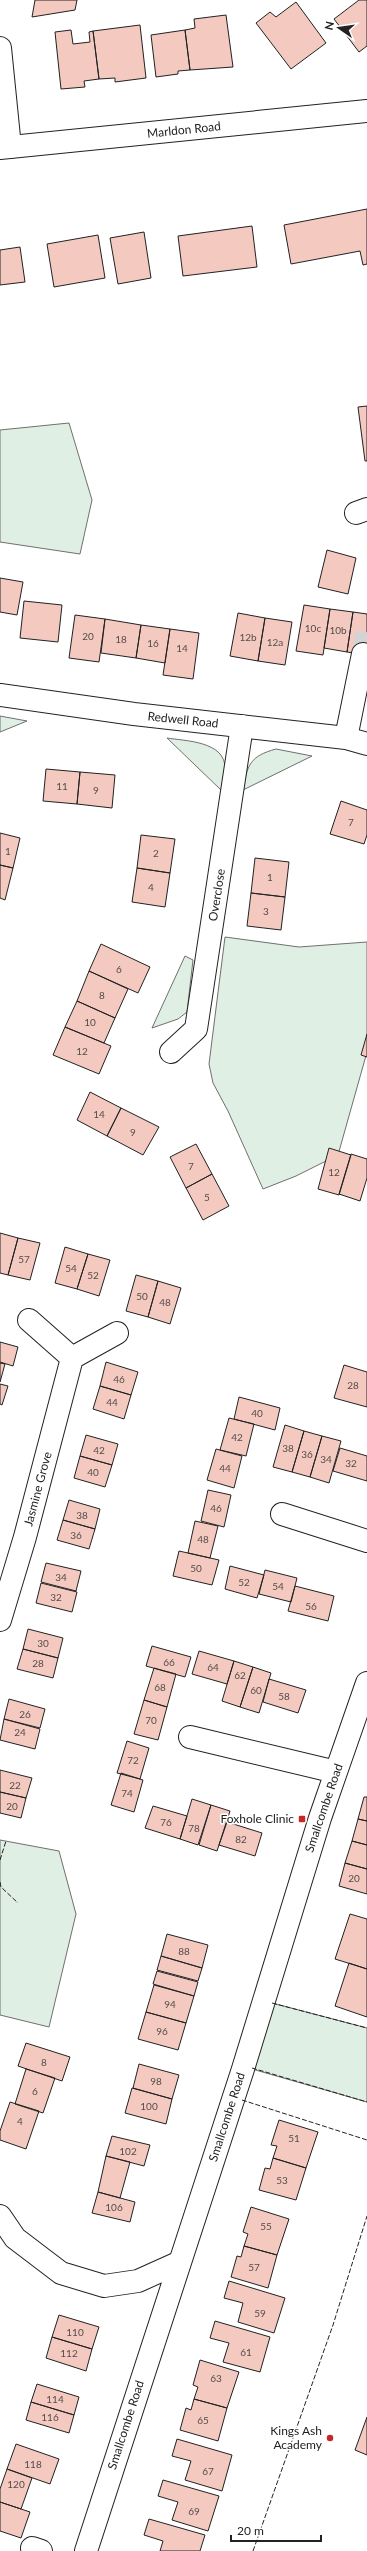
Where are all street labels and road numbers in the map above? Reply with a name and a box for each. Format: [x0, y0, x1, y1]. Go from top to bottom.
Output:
street label: Marldon Road [146, 118, 222, 141]
street label: Redwell Road [147, 708, 219, 731]
street label: Overclose [205, 868, 228, 922]
street label: Jasmine Grove [20, 1450, 55, 1528]
street label: Smallcombe Road [301, 1761, 346, 1854]
street label: Smallcombe Road [205, 2070, 248, 2163]
street label: Smallcombe Road [104, 2378, 147, 2471]

